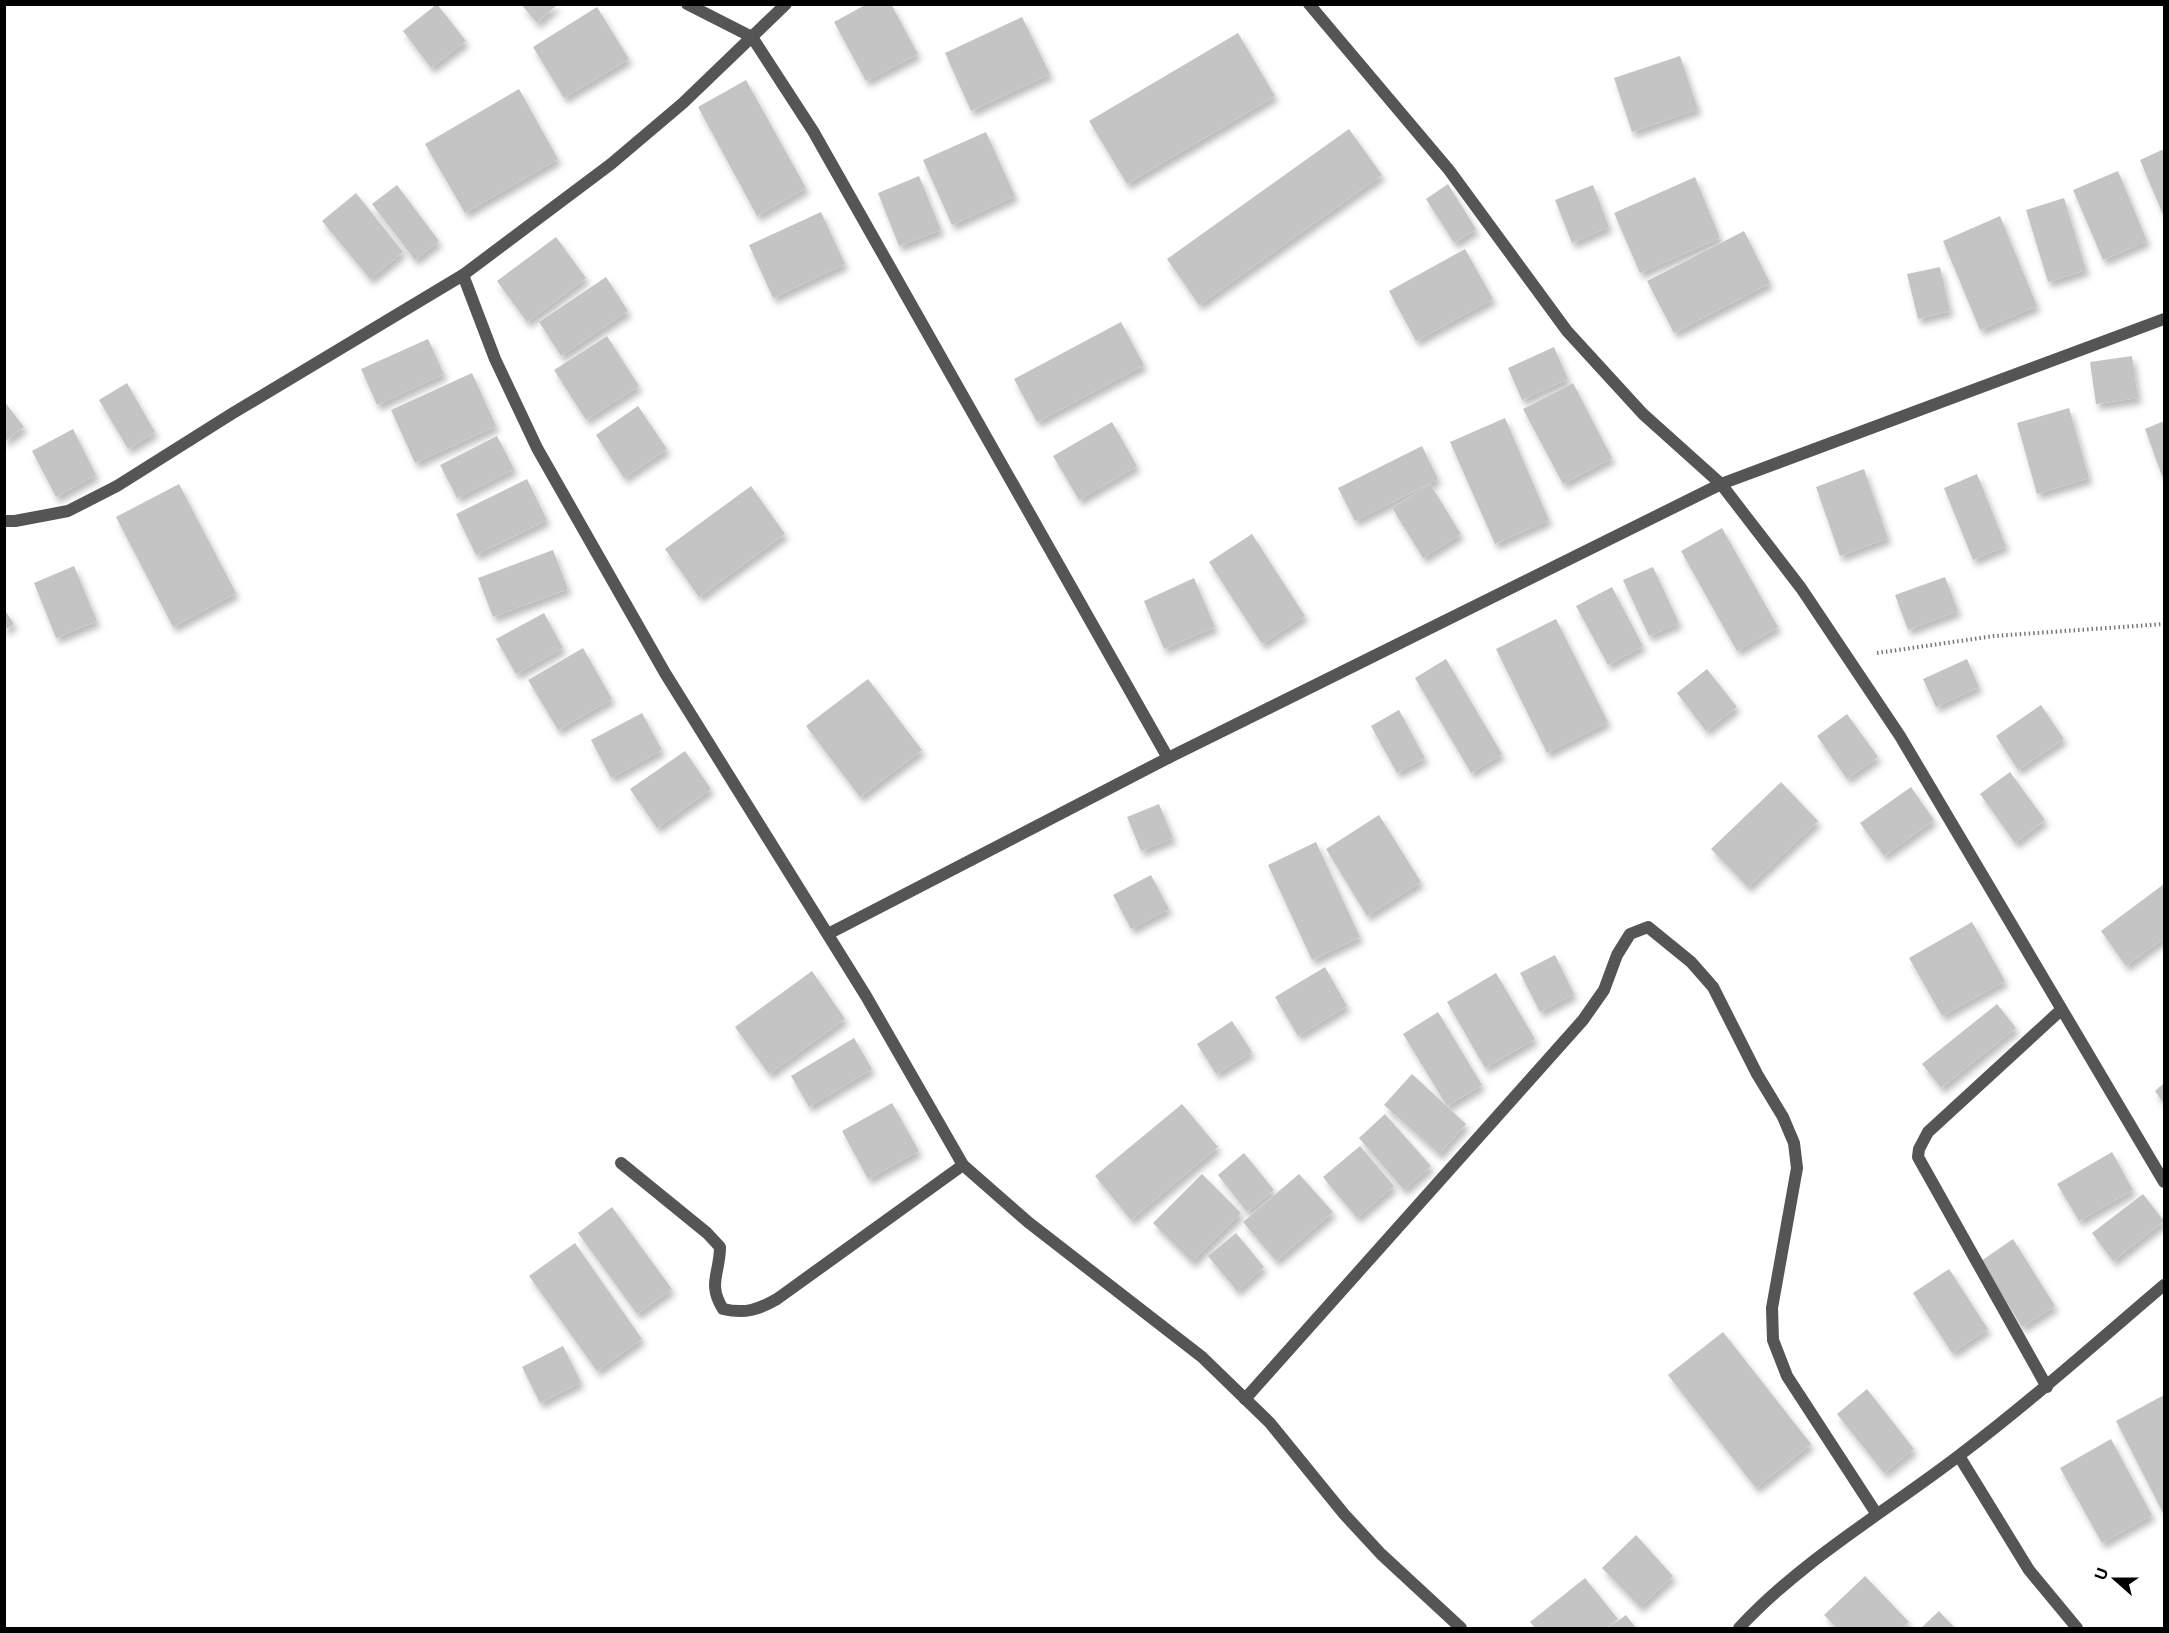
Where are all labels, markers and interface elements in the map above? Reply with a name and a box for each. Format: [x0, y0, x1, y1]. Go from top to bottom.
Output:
north arrow [2085, 1549, 2145, 1609]
text: U [2089, 1564, 2113, 1583]

